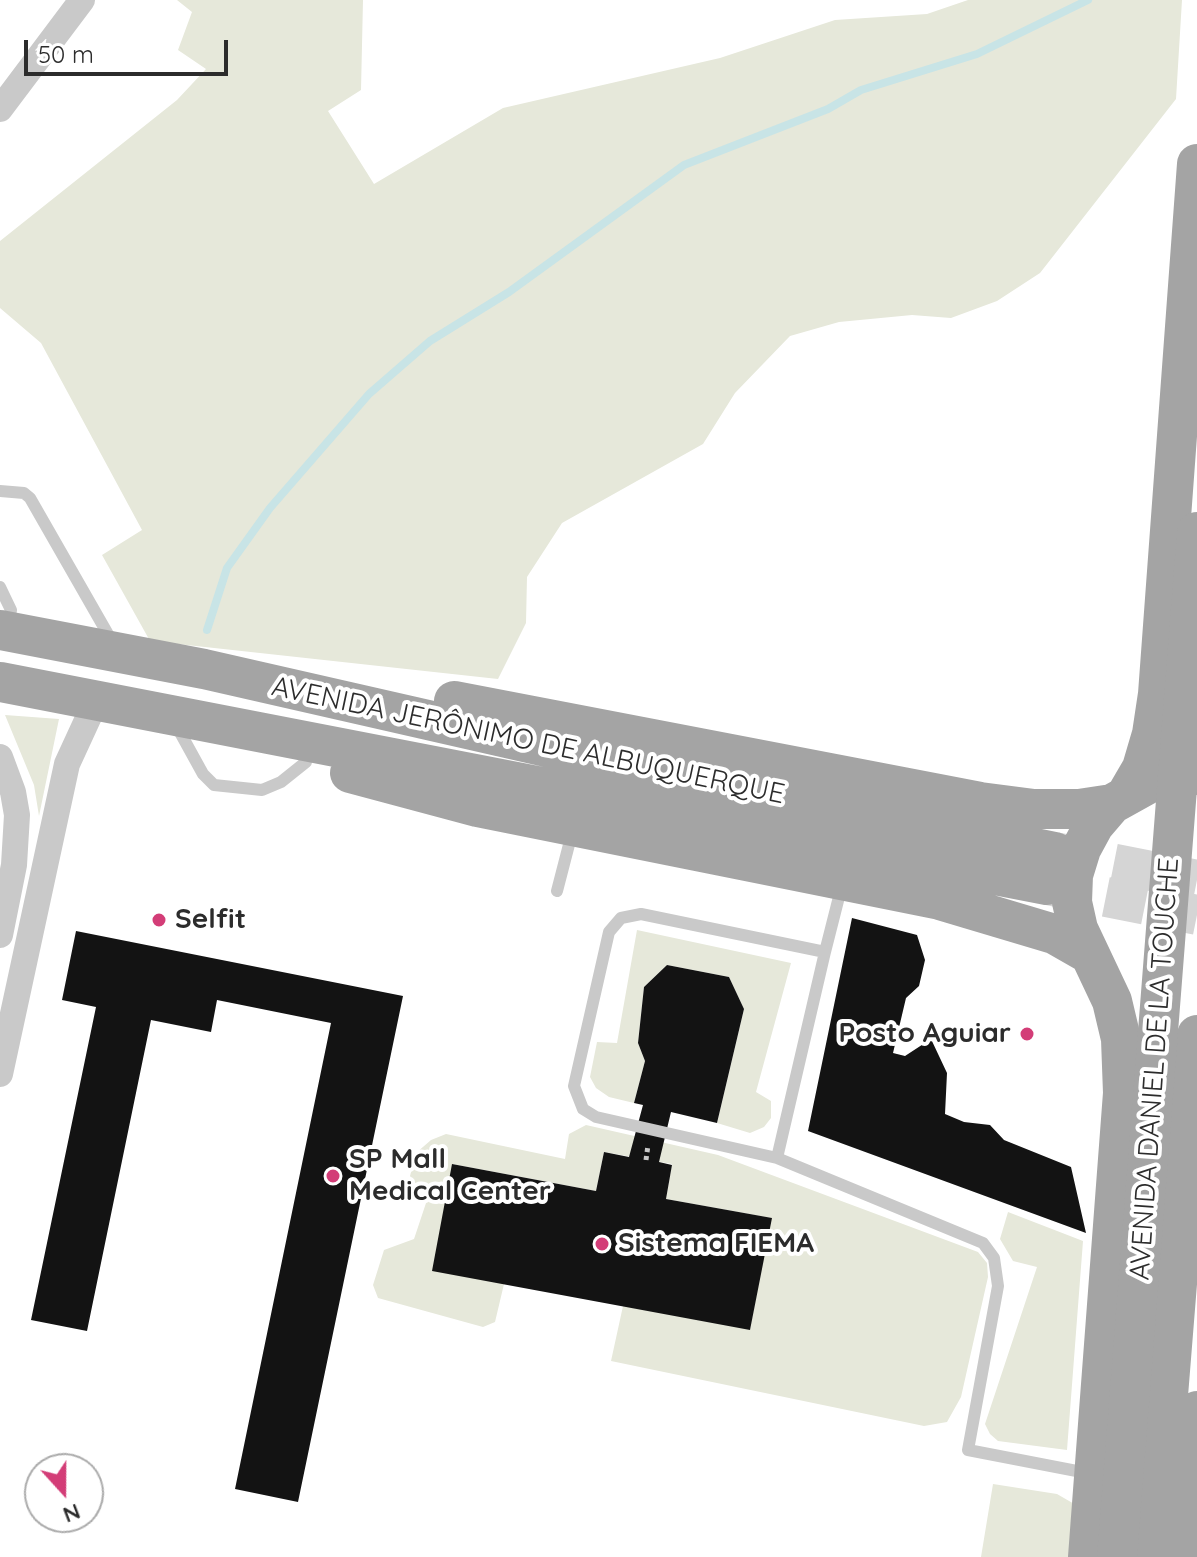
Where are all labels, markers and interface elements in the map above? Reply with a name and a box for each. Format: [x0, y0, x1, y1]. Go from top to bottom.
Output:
scale bar [28, 24, 232, 74]
text: 50 m [38, 39, 94, 69]
street label: AVENIDA JERÔNIMO DE ALBUQUERQUE [268, 670, 788, 812]
street label: AVENIDA DANIEL DE LA TOUCHE [1123, 857, 1187, 1281]
place label: Selfit [175, 903, 246, 937]
marker: Selfit [150, 911, 168, 929]
place label: Posto Aguiar [838, 1017, 1011, 1051]
marker: Posto Aguiar [1018, 1025, 1036, 1043]
place label: SP Mall Medical Center [349, 1143, 551, 1209]
marker: SP Mall Medical Center [324, 1167, 342, 1185]
place label: Sistema FIEMA [618, 1227, 814, 1261]
marker: Sistema FIEMA [593, 1235, 611, 1253]
north arrow [24, 1453, 104, 1533]
text: N [59, 1498, 84, 1530]

